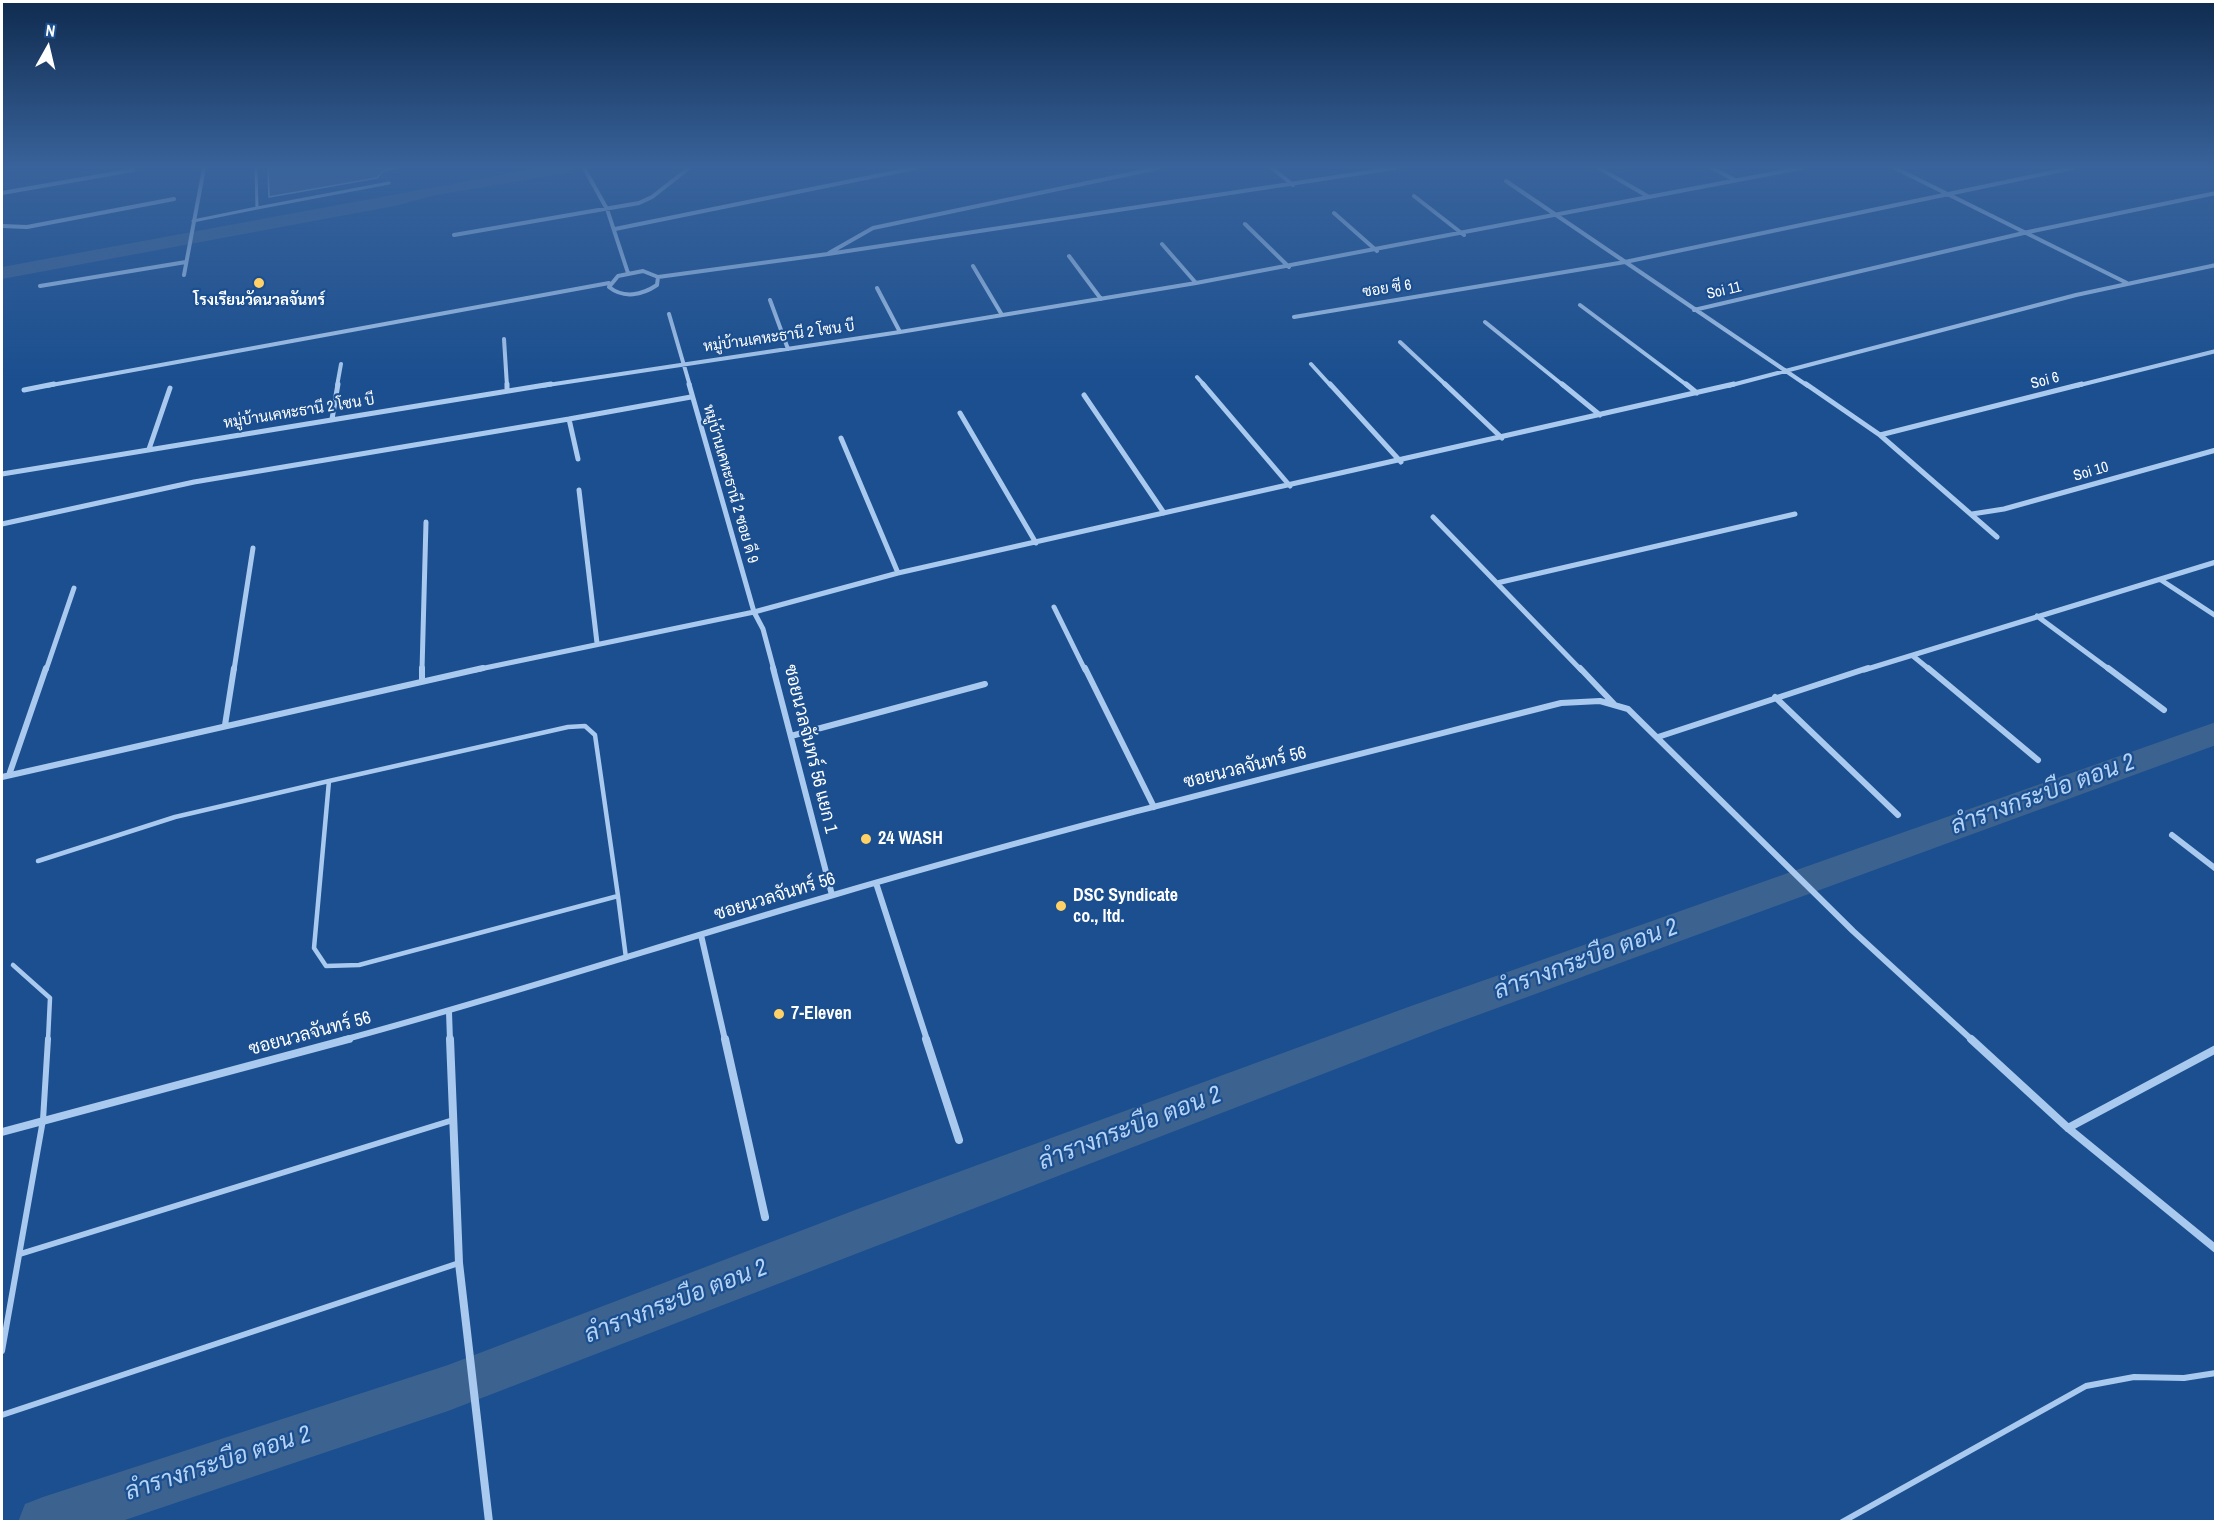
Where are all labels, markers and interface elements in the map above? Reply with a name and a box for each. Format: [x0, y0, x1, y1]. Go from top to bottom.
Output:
north arrow [18, 18, 78, 78]
text: N [44, 19, 57, 42]
marker: โรงเรียนวัดนวลจันทร์ [252, 276, 266, 290]
street label: ซอย ซี 6 [1361, 276, 1413, 302]
street label: Soi 11 [1705, 278, 1743, 304]
place label: โรงเรียนวัดนวลจันทร์ [193, 292, 325, 310]
street label: หมู่บ้านเคหะธานี 2 โซน บี [702, 317, 856, 357]
street label: Soi 6 [2029, 369, 2061, 393]
street label: หมู่บ้านเคหะธานี 2 โซน บี [222, 391, 376, 433]
street label: หมู่บ้านเคหะธานี 2 ซอย ดี 9 [699, 403, 761, 565]
street label: Soi 10 [2071, 458, 2111, 486]
street label: ซอยนวลจันทร์ 56 แยก 1 [779, 662, 841, 836]
street label: ซอยนวลจันทร์ 56 [1181, 742, 1309, 794]
water label: ลำรางกระบือ ตอน 2 [1947, 748, 2139, 842]
place label: 24 WASH [878, 828, 943, 850]
marker: 24 WASH [859, 832, 873, 846]
street label: ซอยนวลจันทร์ 56 [712, 868, 838, 926]
place label: DSC Syndicate co., ltd. [1073, 885, 1178, 928]
marker: DSC Syndicate co., ltd. [1054, 899, 1068, 913]
water label: ลำรางกระบือ ตอน 2 [1490, 913, 1682, 1007]
place label: 7-Eleven [791, 1003, 852, 1025]
street label: ซอยนวลจันทร์ 56 [247, 1007, 373, 1061]
marker: 7-Eleven [772, 1007, 786, 1021]
water label: ลำรางกระบือ ตอน 2 [1035, 1081, 1225, 1177]
water label: ลำรางกระบือ ตอน 2 [581, 1254, 771, 1350]
water label: ลำรางกระบือ ตอน 2 [122, 1420, 314, 1508]

